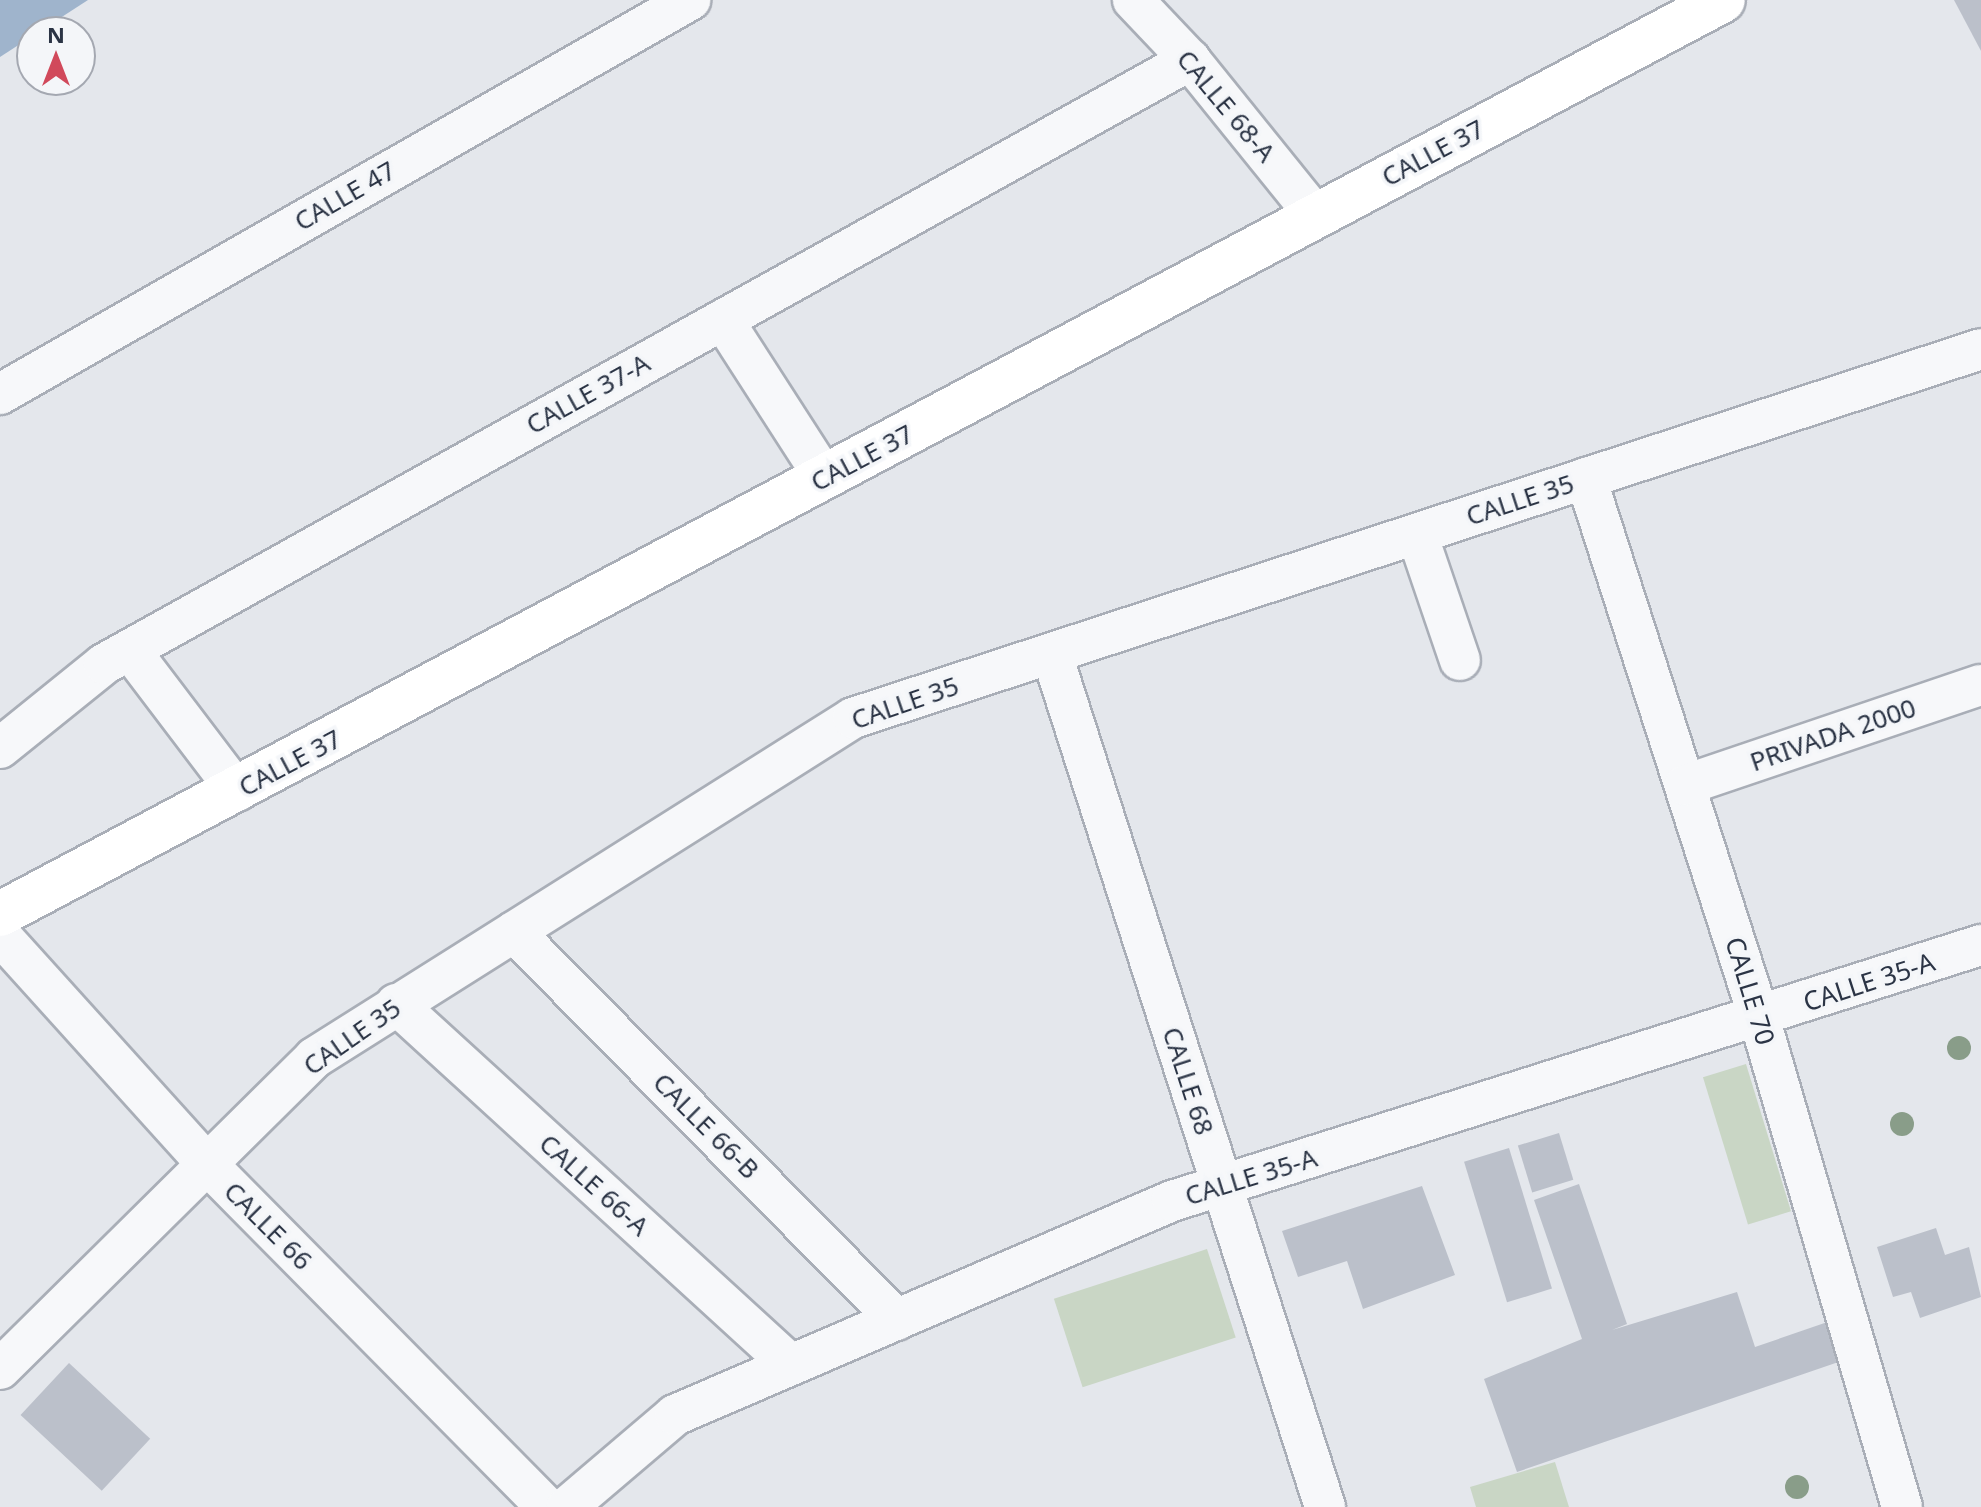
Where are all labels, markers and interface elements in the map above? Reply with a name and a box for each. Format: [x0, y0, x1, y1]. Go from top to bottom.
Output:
north arrow [16, 16, 96, 96]
text: N [47, 19, 65, 49]
street label: CALLE 68-A [1170, 44, 1282, 168]
street label: CALLE 37 [1377, 113, 1489, 193]
street label: CALLE 47 [289, 155, 401, 237]
street label: CALLE 37-A [521, 347, 655, 441]
street label: CALLE 37 [806, 418, 918, 498]
street label: CALLE 35 [1462, 468, 1578, 532]
street label: CALLE 35 [847, 670, 963, 736]
street label: PRIVADA 2000 [1746, 692, 1920, 778]
street label: CALLE 37 [234, 723, 346, 803]
street label: CALLE 70 [1719, 933, 1781, 1049]
street label: CALLE 35-A [1799, 946, 1939, 1018]
street label: CALLE 35 [297, 992, 407, 1082]
street label: CALLE 68 [1156, 1023, 1220, 1139]
street label: CALLE 66-B [647, 1067, 765, 1185]
street label: CALLE 66-A [533, 1128, 655, 1242]
street label: CALLE 35-A [1181, 1142, 1321, 1212]
street label: CALLE 66 [218, 1176, 318, 1276]

